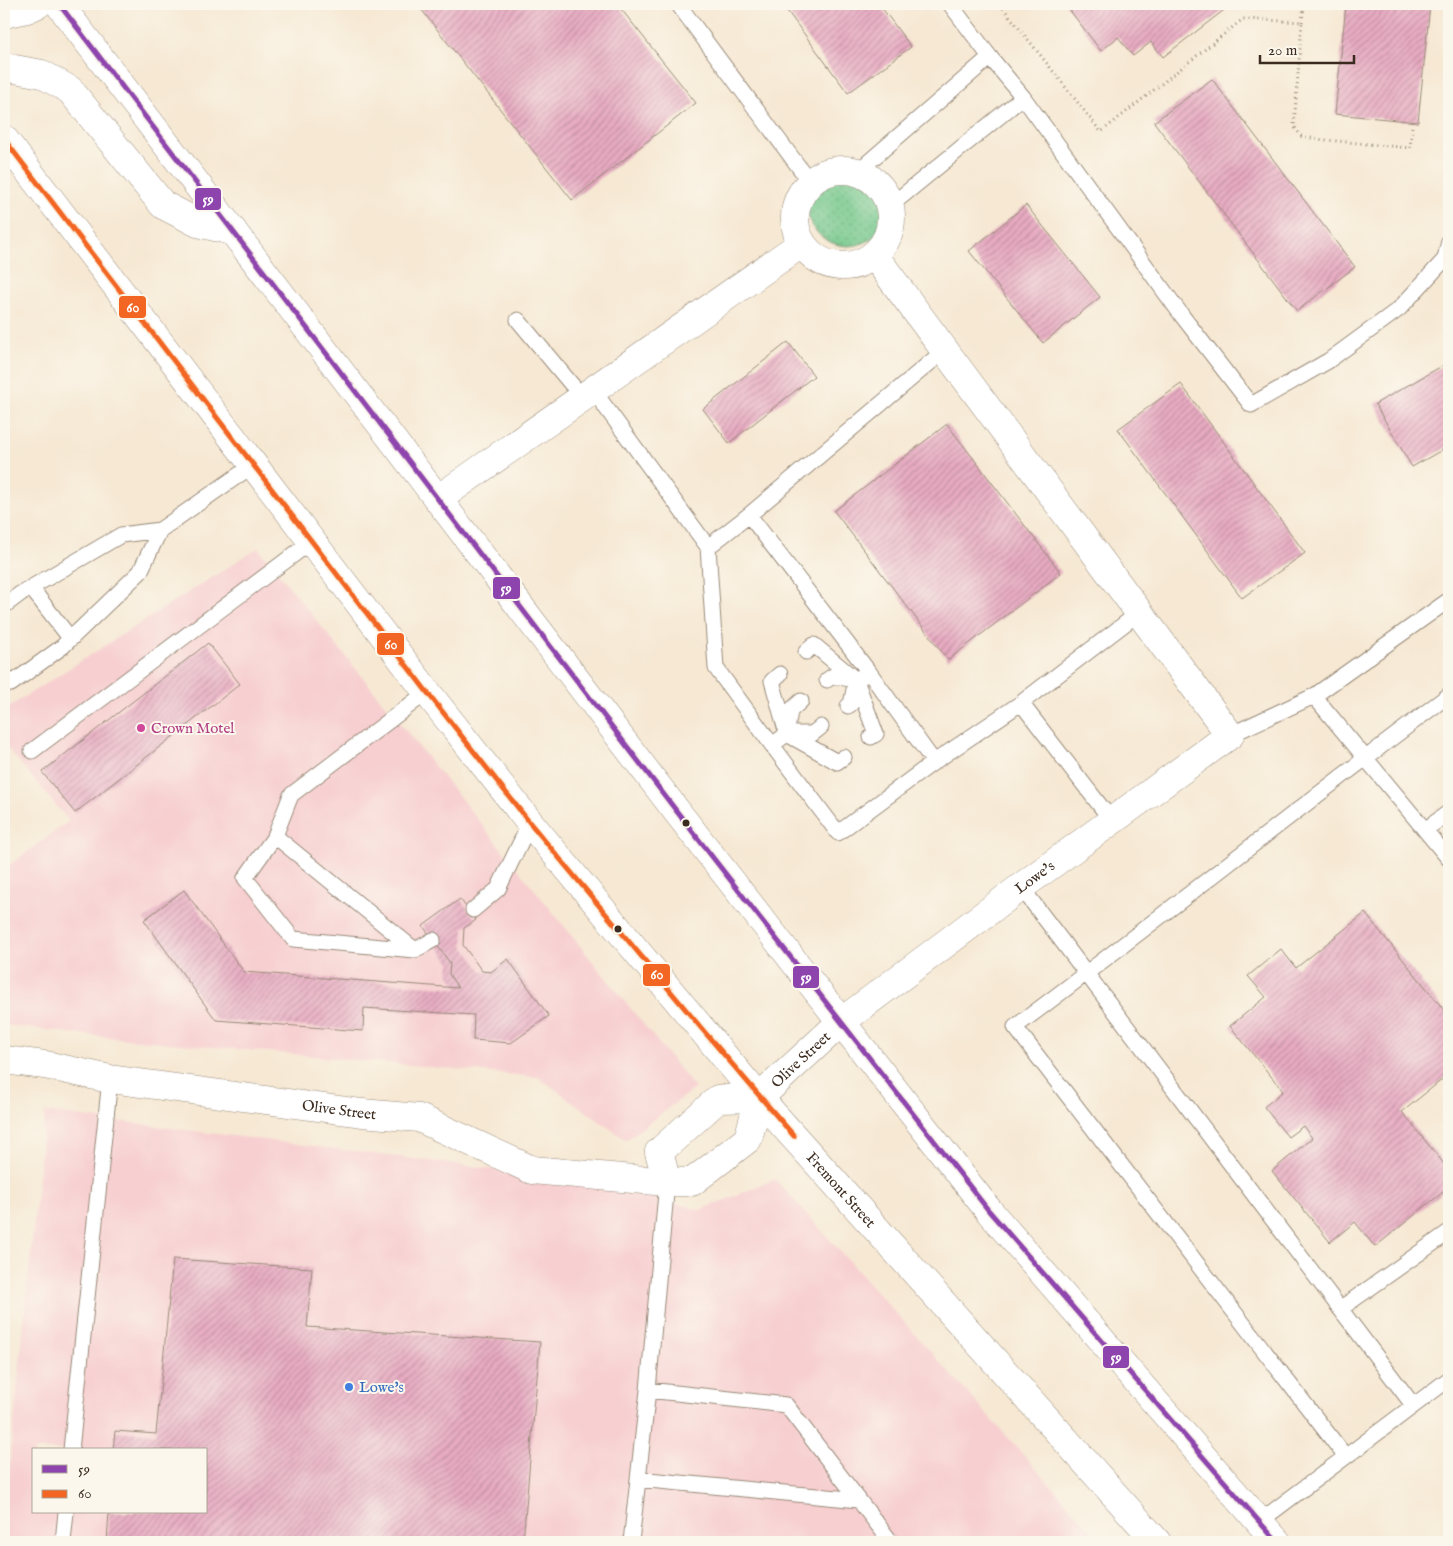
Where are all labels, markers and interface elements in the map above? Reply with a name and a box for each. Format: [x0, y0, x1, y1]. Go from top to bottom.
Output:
scale bar [1260, 32, 1354, 64]
text: 20 m [1268, 41, 1298, 60]
line badge: 59 [194, 187, 222, 211]
text: 59 [202, 191, 214, 209]
line badge: 60 [118, 295, 147, 319]
text: 60 [127, 299, 140, 317]
line badge: 59 [492, 576, 521, 600]
text: 59 [500, 580, 512, 598]
line badge: 60 [376, 632, 405, 656]
text: 60 [385, 636, 398, 654]
place label: Crown Motel [151, 719, 235, 738]
marker: Crown Motel [135, 722, 147, 734]
unlabelled marker [681, 818, 691, 828]
street label: Lowe's [1011, 857, 1059, 898]
unlabelled marker [613, 924, 623, 934]
line badge: 60 [642, 963, 671, 987]
line badge: 59 [792, 965, 820, 989]
text: 60 [651, 966, 664, 984]
text: 59 [800, 969, 812, 987]
street label: Olive Street [767, 1028, 835, 1092]
street label: Olive Street [301, 1096, 377, 1124]
street label: Fremont Street [802, 1148, 880, 1232]
line badge: 59 [1102, 1345, 1130, 1369]
text: 59 [1110, 1349, 1122, 1367]
place label: Lowe's [359, 1378, 404, 1397]
marker: Lowe's [343, 1381, 355, 1393]
legend [32, 1448, 208, 1514]
text: 59 [78, 1460, 90, 1479]
text: 60 [78, 1484, 92, 1503]

